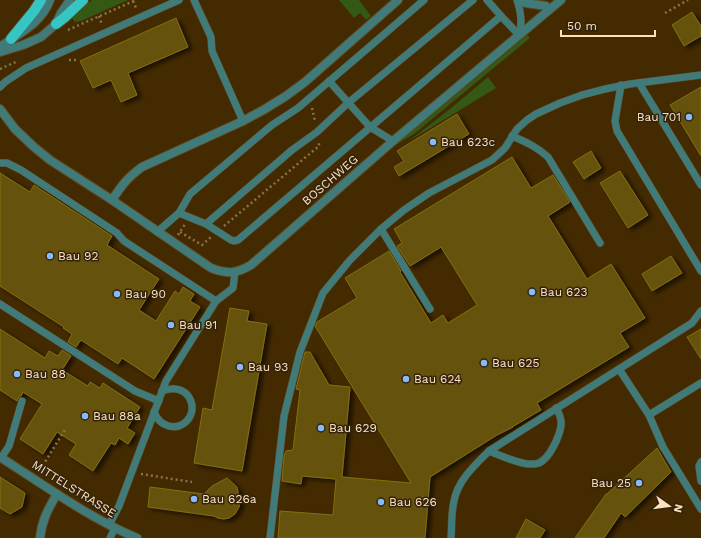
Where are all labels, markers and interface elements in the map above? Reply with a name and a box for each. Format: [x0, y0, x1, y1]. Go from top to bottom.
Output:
scale bar [561, 12, 655, 38]
text: 50 m [567, 19, 597, 33]
place label: Bau 701 [637, 110, 681, 124]
marker: Bau 701 [684, 112, 694, 122]
place label: Bau 623c [441, 135, 495, 149]
marker: Bau 623c [428, 137, 438, 147]
street label: BOSCHWEG [299, 152, 361, 208]
place label: Bau 92 [58, 249, 99, 263]
marker: Bau 92 [45, 251, 55, 261]
place label: Bau 623 [540, 285, 587, 299]
place label: Bau 90 [125, 287, 166, 301]
marker: Bau 623 [527, 287, 537, 297]
marker: Bau 90 [112, 289, 122, 299]
place label: Bau 91 [179, 318, 217, 332]
marker: Bau 91 [166, 320, 176, 330]
place label: Bau 625 [492, 356, 539, 370]
marker: Bau 625 [479, 358, 489, 368]
place label: Bau 93 [248, 360, 288, 374]
marker: Bau 93 [235, 362, 245, 372]
place label: Bau 88 [25, 367, 66, 381]
marker: Bau 88 [12, 369, 22, 379]
place label: Bau 624 [414, 372, 461, 386]
marker: Bau 624 [401, 374, 411, 384]
place label: Bau 88a [93, 409, 141, 423]
marker: Bau 88a [80, 411, 90, 421]
place label: Bau 629 [329, 421, 377, 435]
marker: Bau 629 [316, 423, 326, 433]
street label: MITTELSTRASSE [29, 457, 119, 521]
place label: Bau 25 [591, 476, 631, 490]
marker: Bau 25 [634, 478, 644, 488]
north arrow [649, 486, 689, 526]
place label: Bau 626a [202, 492, 257, 506]
marker: Bau 626a [189, 494, 199, 504]
place label: Bau 626 [389, 495, 437, 509]
marker: Bau 626 [376, 497, 386, 507]
text: N [671, 503, 686, 514]

